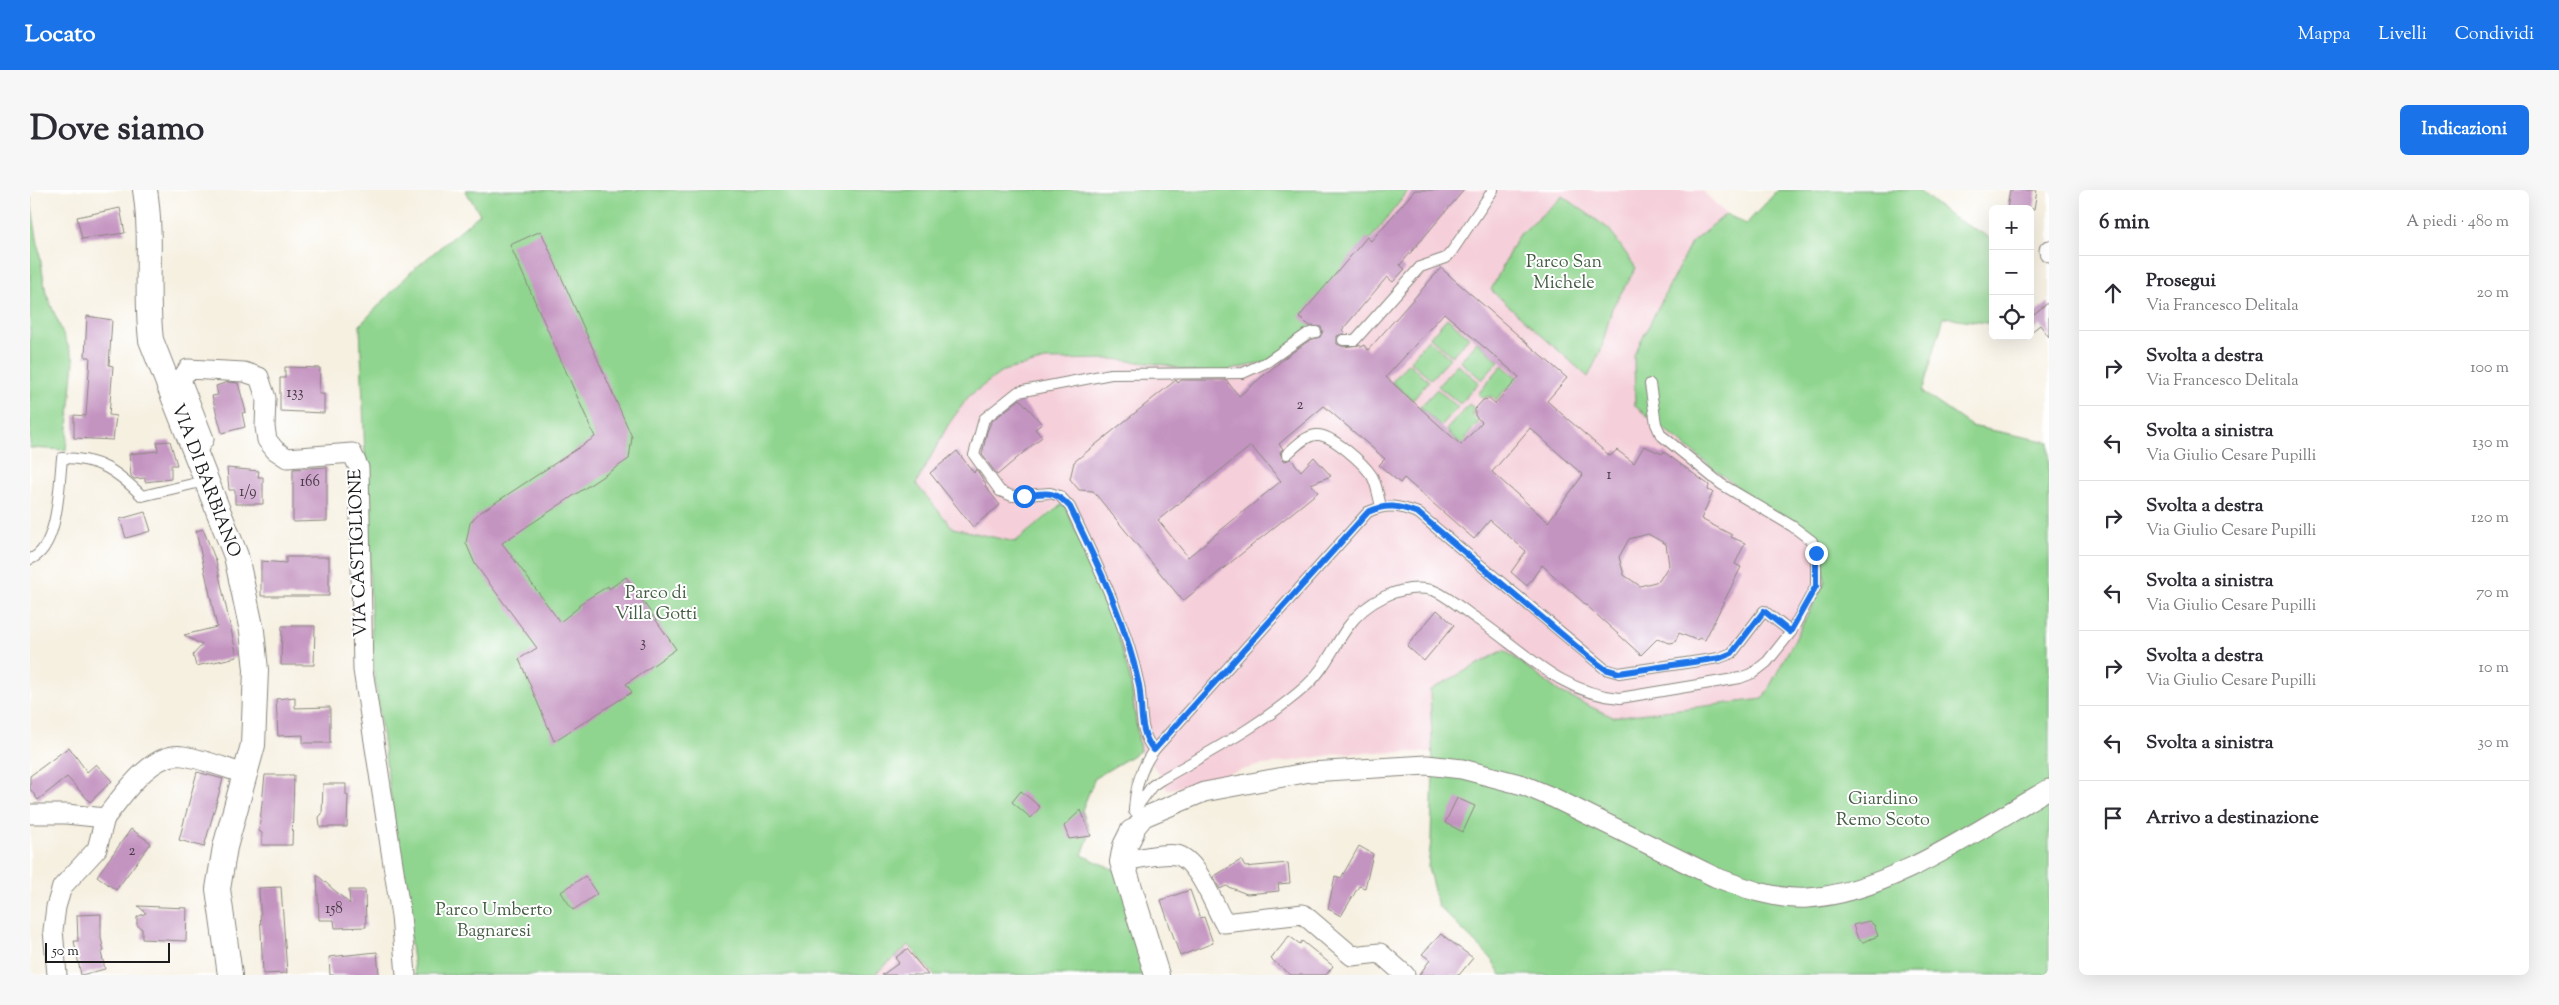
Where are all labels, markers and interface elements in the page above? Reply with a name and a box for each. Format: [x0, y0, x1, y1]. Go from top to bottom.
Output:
text: Locato [25, 18, 96, 52]
text: Mappa [2298, 22, 2351, 48]
text: Livelli [2379, 22, 2427, 48]
text: Condividi [2455, 22, 2534, 48]
text: Dove siamo [30, 105, 204, 156]
button: Indicazioni [2400, 105, 2529, 155]
map controls [1989, 205, 2034, 340]
button: + [1989, 205, 2034, 250]
text: 6 min [2099, 208, 2150, 238]
text: A piedi · 480 m [2406, 211, 2509, 234]
park label: Parco San Michele [1526, 250, 1602, 297]
button: − [1989, 250, 2034, 295]
text: Prosegui [2146, 268, 2216, 295]
icon: ahead [2099, 279, 2127, 307]
text: 20 m [2476, 282, 2509, 305]
button: locate [1989, 295, 2034, 340]
text: Via Francesco Delitala [2146, 295, 2299, 318]
text: Svolta a destra [2146, 343, 2263, 370]
icon: right [2099, 354, 2127, 382]
text: 100 m [2470, 357, 2509, 380]
text: Via Francesco Delitala [2146, 370, 2299, 393]
house number: 133 [286, 383, 304, 404]
house number: 2 [1296, 395, 1304, 416]
street label: VIA DI BARBIANO [164, 400, 246, 562]
text: Svolta a sinistra [2146, 418, 2274, 445]
icon: left [2099, 429, 2127, 457]
text: 130 m [2472, 432, 2509, 455]
text: Via Giulio Cesare Pupilli [2146, 445, 2316, 468]
house number: 1 [1606, 465, 1612, 486]
street label: VIA CASTIGLIONE [343, 468, 375, 637]
house number: 166 [300, 472, 320, 493]
house number: 1/9 [239, 482, 257, 503]
route start [1013, 485, 1036, 508]
text: Svolta a destra [2146, 493, 2263, 520]
icon: right [2099, 504, 2127, 532]
text: 120 m [2471, 507, 2509, 530]
text: Via Giulio Cesare Pupilli [2146, 520, 2316, 543]
route end [1805, 542, 1828, 565]
text: Svolta a sinistra [2146, 568, 2274, 595]
icon: left [2099, 579, 2127, 607]
park label: Parco di Villa Gotti [615, 581, 697, 628]
text: 70 m [2476, 582, 2509, 605]
text: Via Giulio Cesare Pupilli [2146, 595, 2316, 618]
house number: 3 [640, 633, 646, 654]
text: Svolta a destra [2146, 643, 2263, 670]
icon: right [2099, 654, 2127, 682]
text: 10 m [2479, 657, 2509, 680]
text: Via Giulio Cesare Pupilli [2146, 670, 2316, 693]
icon: left [2099, 729, 2127, 757]
text: Svolta a sinistra [2146, 730, 2274, 757]
text: 30 m [2478, 732, 2509, 755]
park label: Giardino Remo Scoto [1836, 787, 1930, 834]
icon: arrive [2099, 804, 2127, 832]
text: Arrivo a destinazione [2146, 805, 2319, 832]
house number: 2 [128, 841, 136, 862]
park label: Parco Umberto Bagnaresi [436, 898, 553, 945]
house number: 158 [325, 899, 343, 920]
scale bar [45, 940, 170, 963]
text: 50 m [52, 942, 79, 962]

